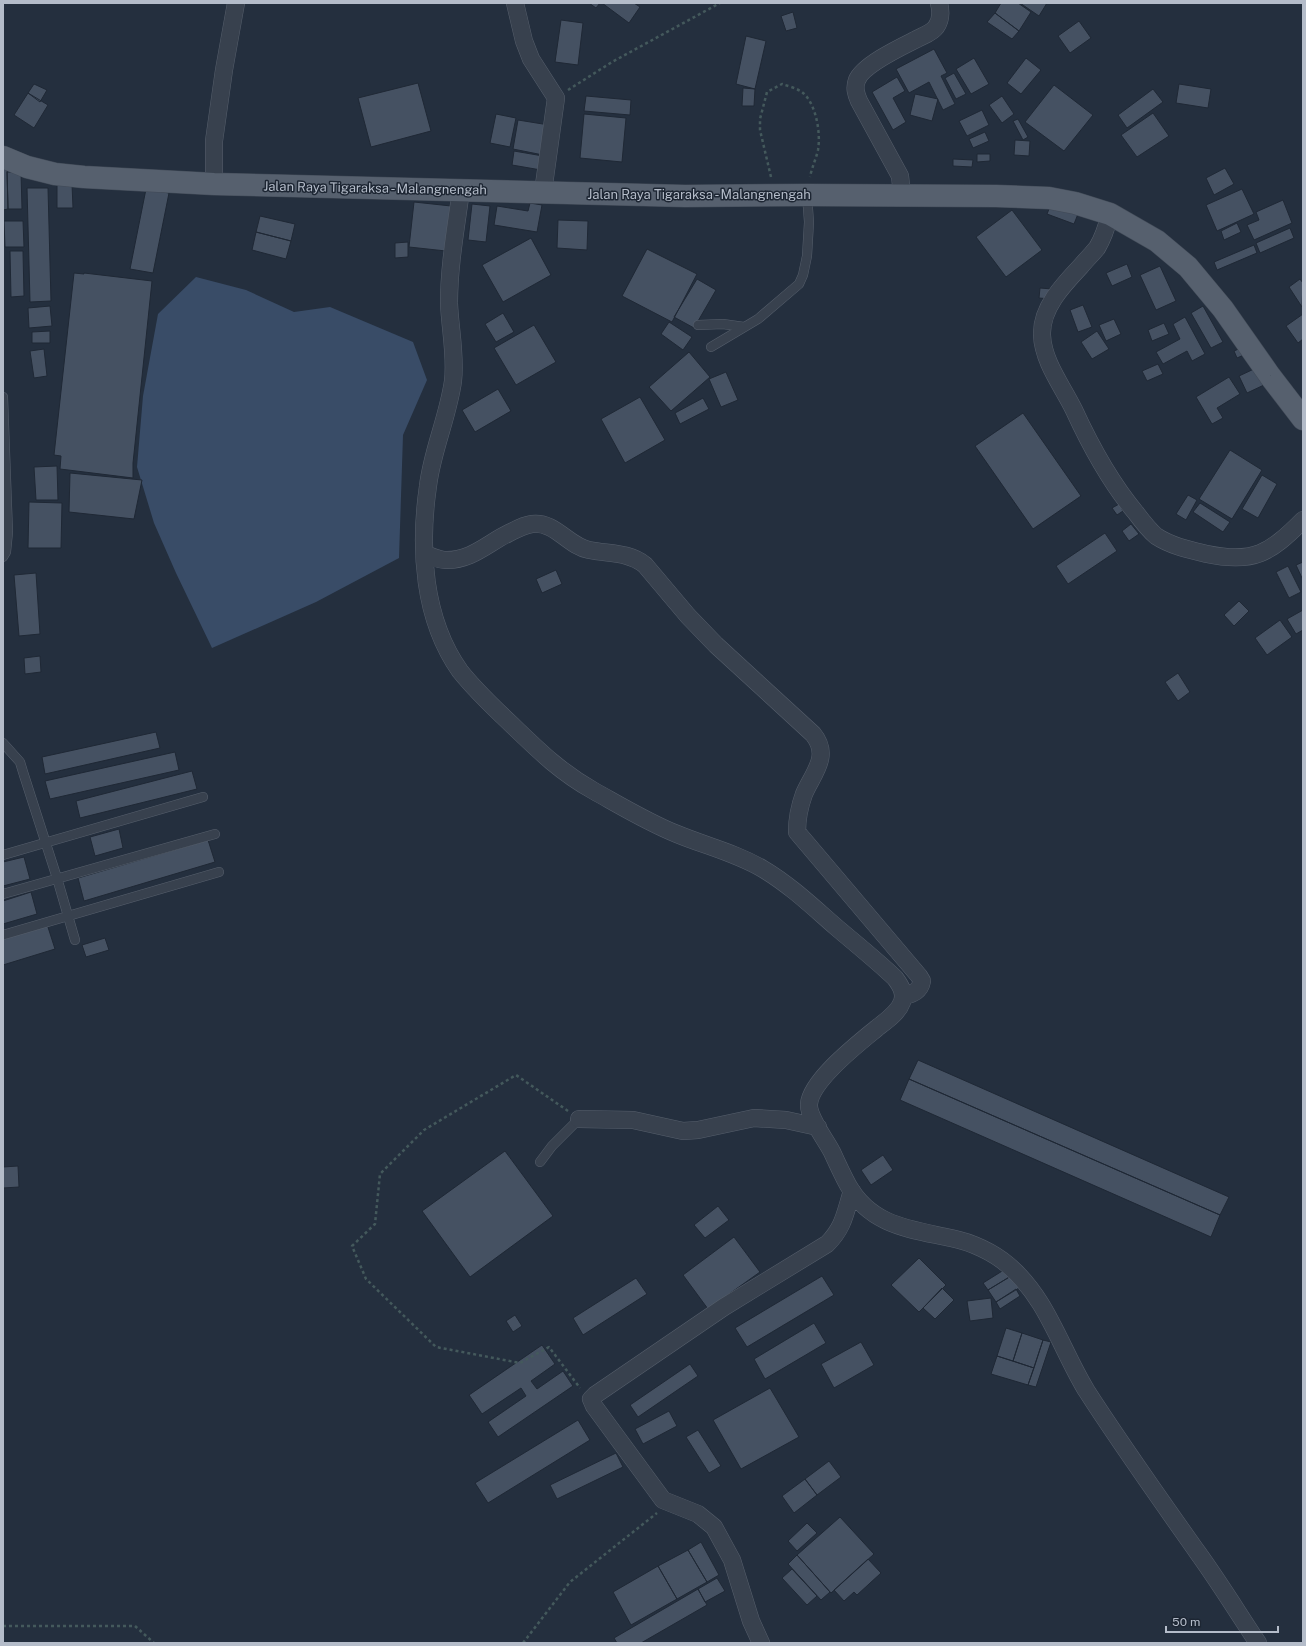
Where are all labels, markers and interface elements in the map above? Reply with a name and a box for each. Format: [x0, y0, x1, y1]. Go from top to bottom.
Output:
street label: Jalan Raya Tigaraksa - Malangnengah [263, 179, 487, 197]
street label: Jalan Raya Tigaraksa - Malangnengah [587, 187, 811, 202]
scale bar [1166, 1608, 1278, 1634]
text: 50 m [1172, 1615, 1200, 1629]

